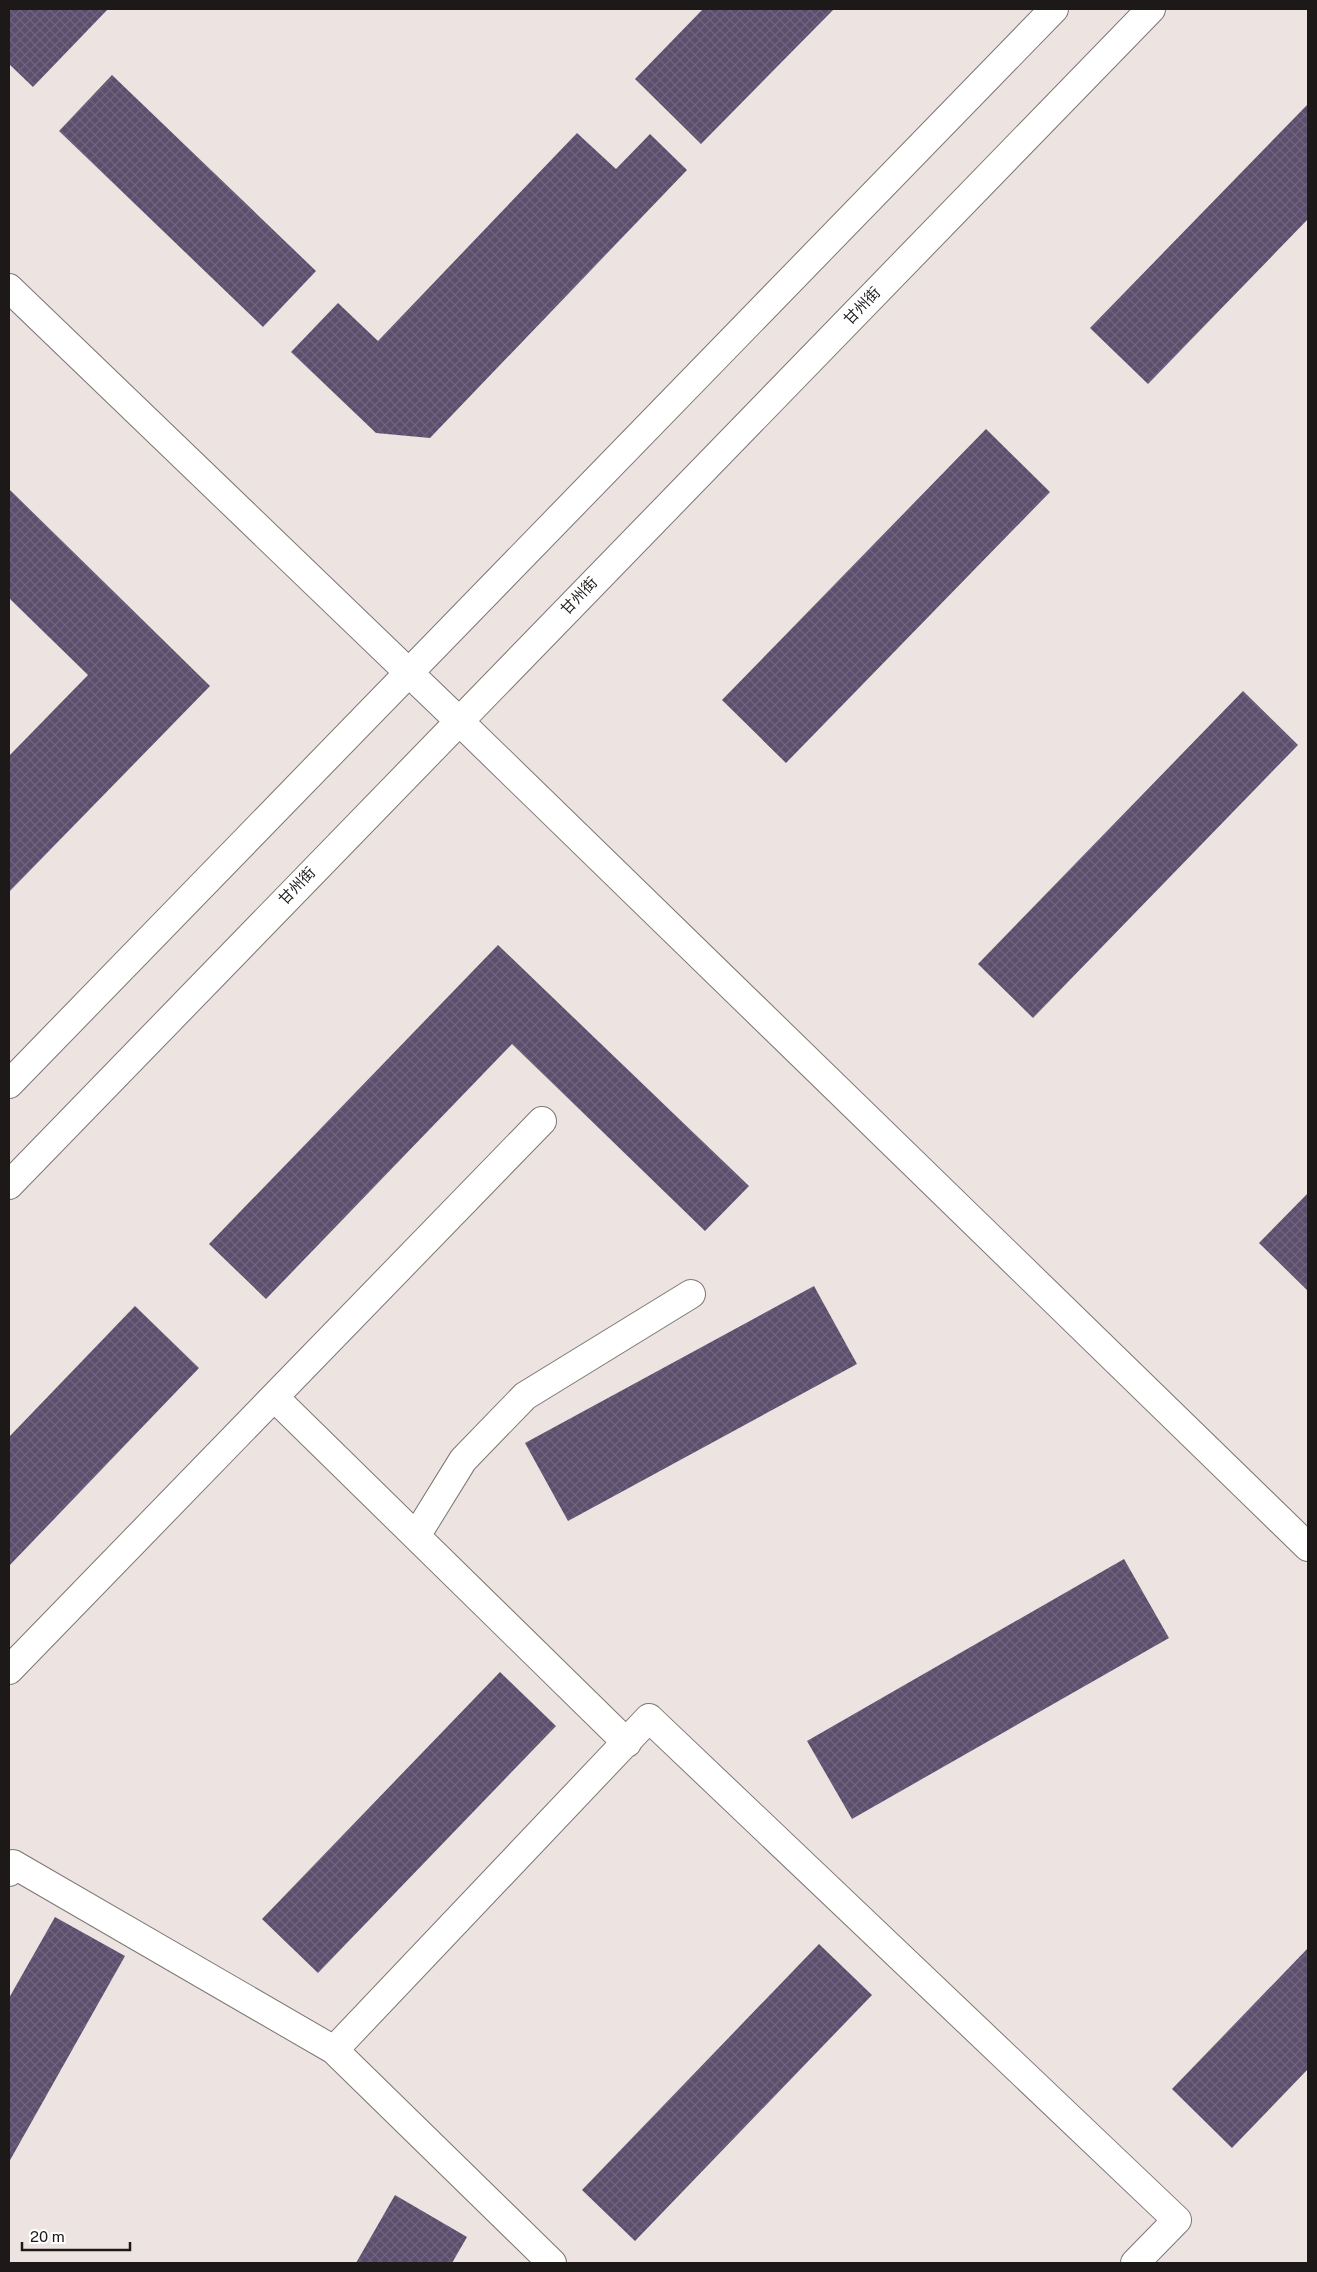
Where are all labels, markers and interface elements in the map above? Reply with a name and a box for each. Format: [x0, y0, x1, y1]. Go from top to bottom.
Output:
street label: 甘州街 [840, 284, 883, 328]
street label: 甘州街 [557, 574, 600, 618]
street label: 甘州街 [275, 864, 318, 908]
scale bar [22, 2220, 130, 2252]
text: 20 m [30, 2228, 65, 2245]

